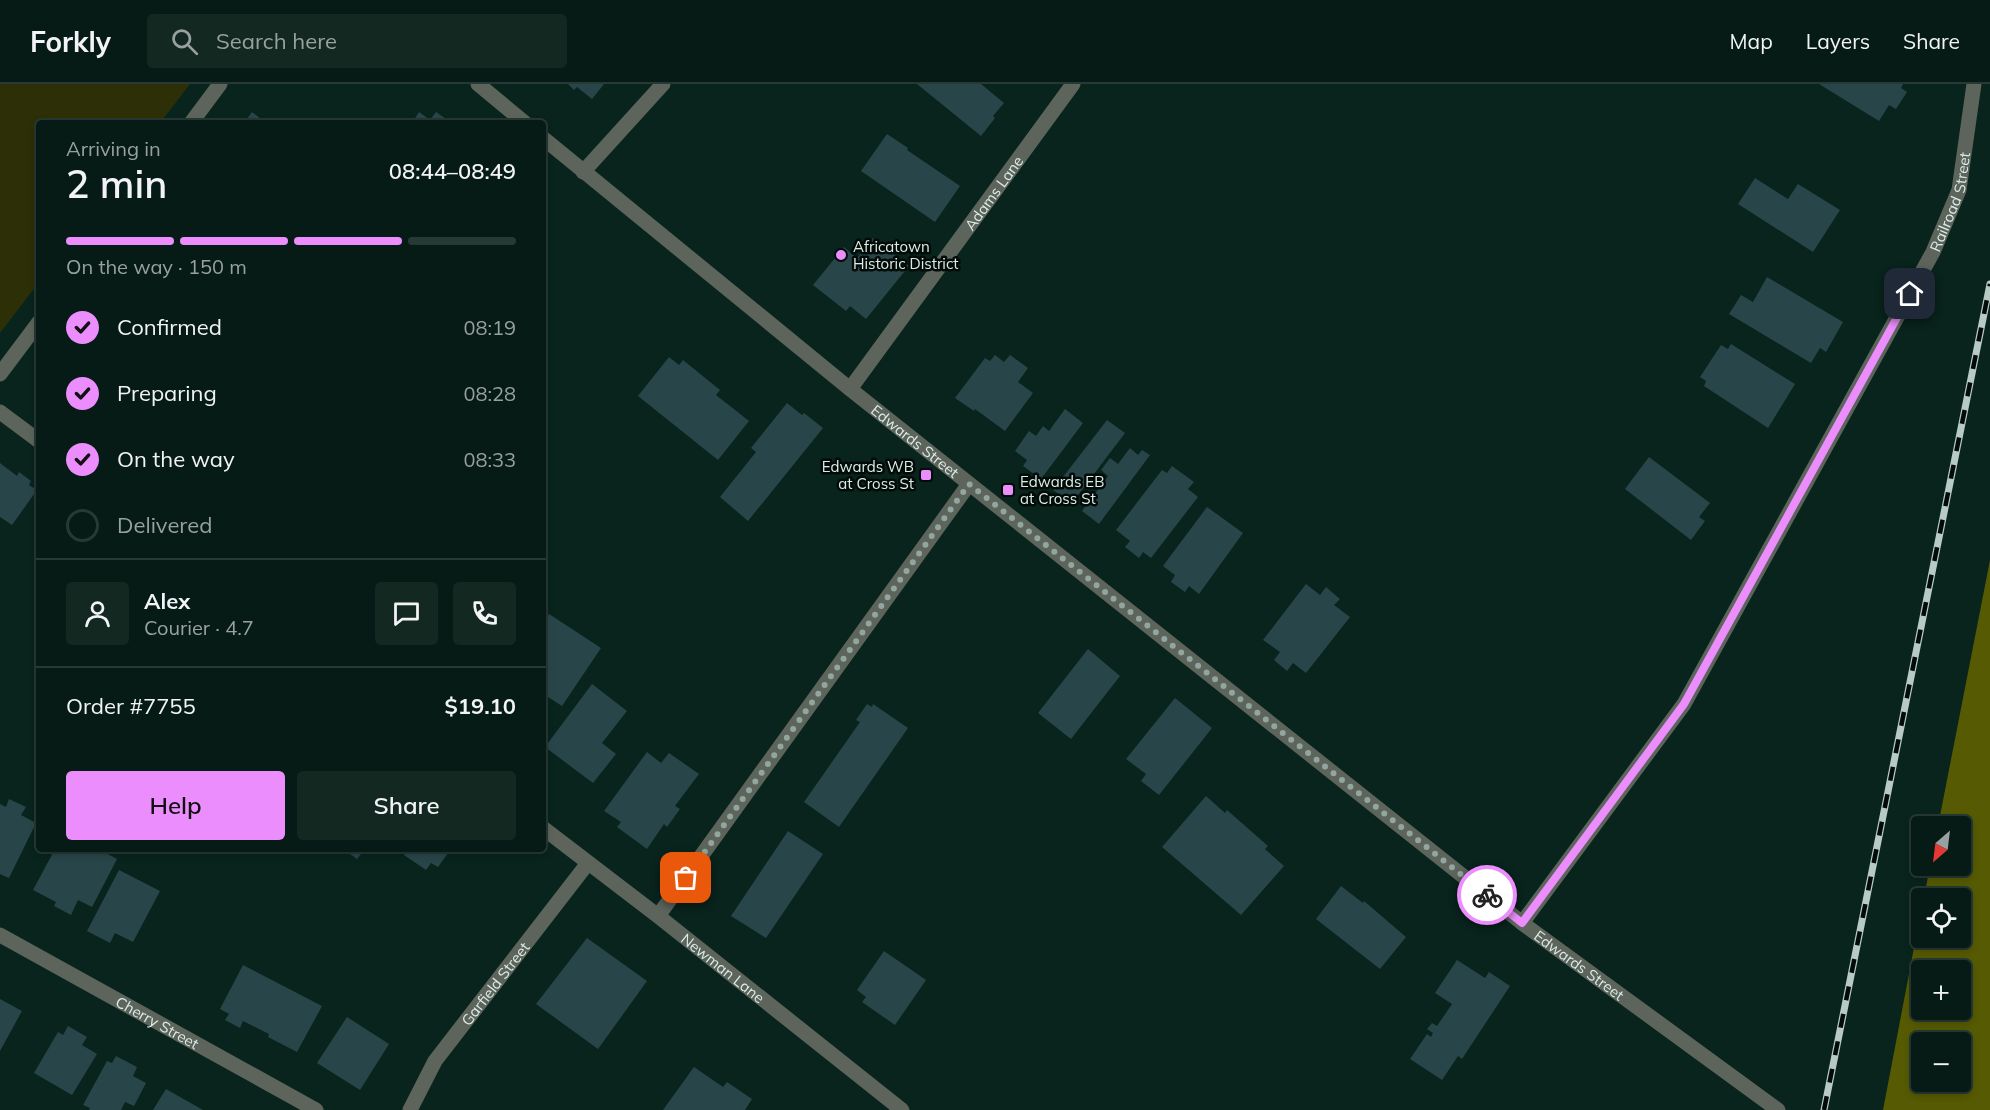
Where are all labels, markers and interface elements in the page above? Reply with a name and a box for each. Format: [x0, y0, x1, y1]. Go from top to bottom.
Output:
search box [147, 14, 567, 68]
text: Forkly [30, 24, 111, 59]
icon: search [168, 25, 201, 58]
text: Search here [216, 27, 337, 55]
text: Map [1730, 28, 1773, 54]
text: Layers [1806, 28, 1870, 54]
text: Share [1903, 28, 1960, 54]
text: Arriving in [66, 136, 161, 161]
street label: Railroad Street [1925, 151, 1974, 254]
street label: Adams Lane [960, 152, 1027, 234]
text: 08:44–08:49 [389, 157, 516, 185]
text: 2 min [66, 159, 167, 208]
place label: Africatown Historic District [853, 237, 959, 273]
marker: Africatown Historic District [834, 248, 848, 262]
text: On the way · 150 m [66, 254, 247, 279]
pin [1884, 268, 1935, 319]
icon: home [1893, 277, 1926, 310]
icon: check [66, 311, 99, 344]
text: Confirmed [117, 313, 222, 341]
text: 08:19 [463, 315, 516, 340]
icon: check [66, 377, 99, 410]
text: Preparing [117, 379, 217, 407]
text: 08:28 [463, 381, 516, 406]
street label: Edwards Street [868, 400, 963, 482]
icon: check [66, 443, 99, 476]
text: On the way [117, 445, 235, 473]
text: 08:33 [463, 447, 516, 472]
place label: Edwards WB at Cross St [822, 457, 914, 493]
marker: Edwards WB at Cross St [919, 468, 933, 482]
place label: Edwards EB at Cross St [1020, 472, 1104, 508]
marker: Edwards EB at Cross St [1001, 483, 1015, 497]
text: Delivered [117, 511, 212, 539]
button: person [66, 582, 129, 645]
button: chat [375, 582, 438, 645]
button: phone [453, 582, 516, 645]
text: Alex [144, 587, 190, 615]
text: Courier · 4.7 [144, 615, 254, 640]
text: Order #7755 [66, 692, 196, 720]
text: $19.10 [445, 692, 516, 720]
button: Help [66, 771, 285, 840]
button: Share [297, 771, 516, 840]
north arrow [1911, 816, 1971, 876]
map controls [1911, 816, 1971, 1092]
pin [660, 852, 711, 903]
icon: bag [669, 861, 702, 894]
courier [1457, 865, 1517, 925]
icon: bike [1471, 879, 1504, 912]
button: locate [1911, 888, 1971, 948]
street label: Edwards Street [1531, 926, 1628, 1004]
street label: Newman Lane [678, 929, 769, 1007]
street label: Garfield Street [457, 938, 533, 1029]
button: + [1911, 960, 1971, 1020]
street label: Cherry Street [113, 992, 202, 1053]
button: − [1911, 1032, 1971, 1092]

